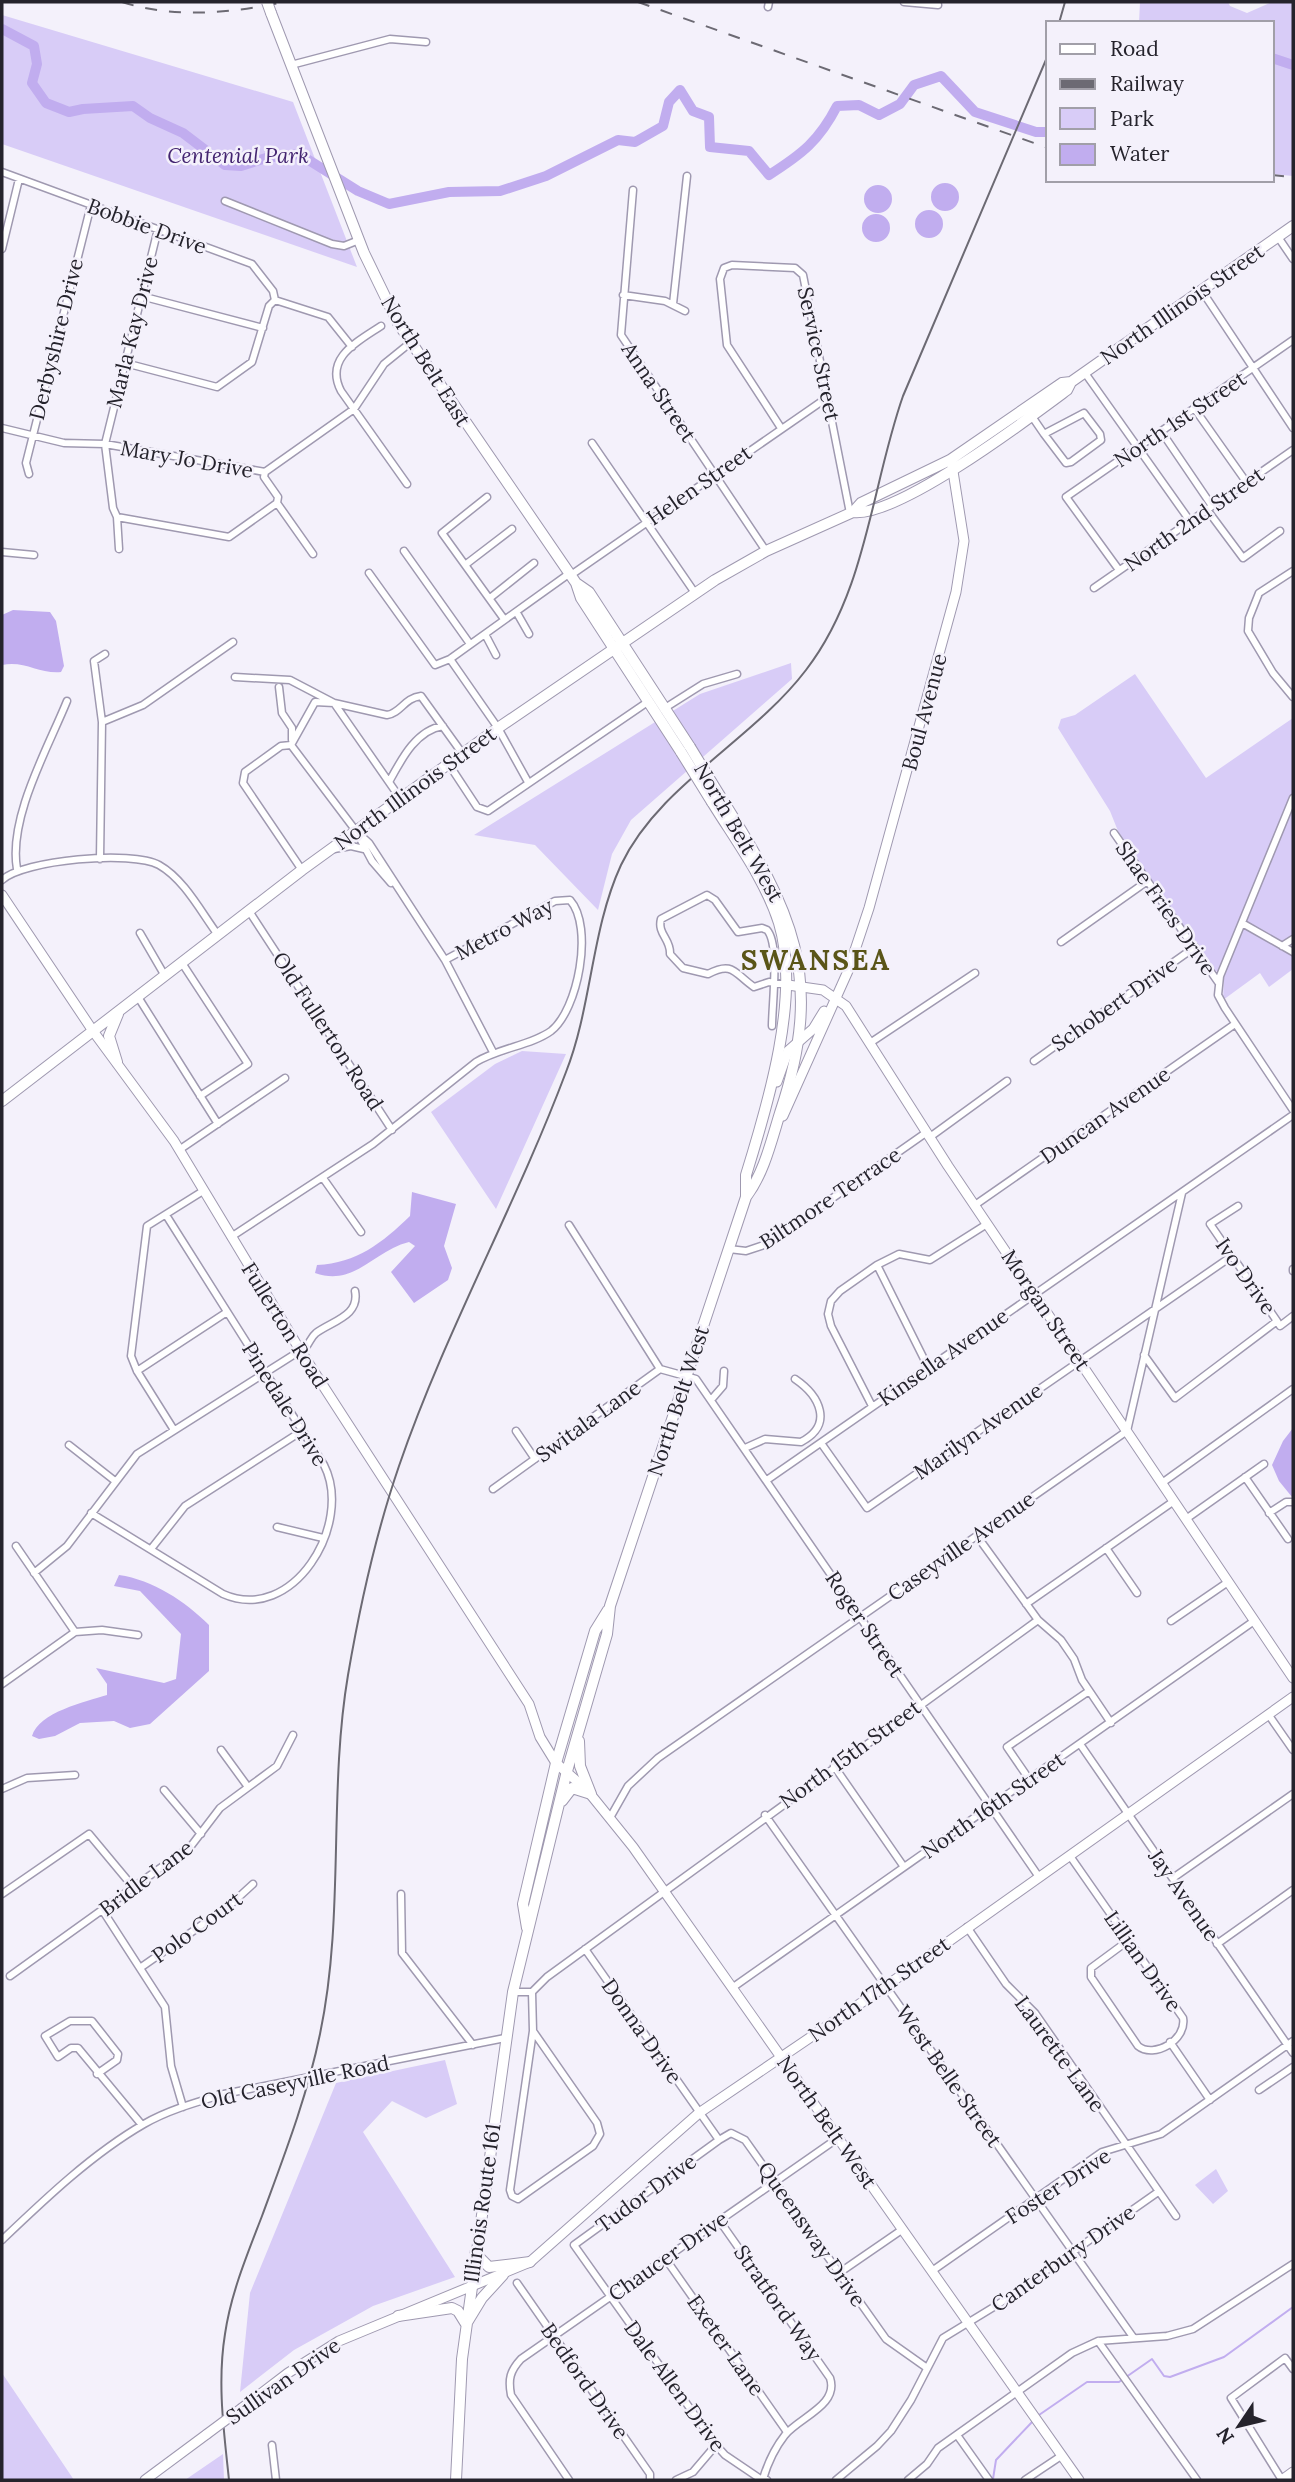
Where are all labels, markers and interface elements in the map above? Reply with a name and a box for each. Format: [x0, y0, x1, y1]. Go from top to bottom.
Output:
legend [1046, 21, 1274, 182]
text: Road [1110, 35, 1159, 62]
text: Railway [1110, 70, 1184, 97]
text: Park [1110, 105, 1154, 132]
text: Water [1110, 140, 1169, 167]
park label: Centenial Park [167, 142, 309, 169]
street label: Bobbie Drive [84, 192, 210, 260]
street label: North Illinois Street [1095, 237, 1270, 371]
street label: Marla Kay Drive [100, 253, 164, 411]
street label: Derbyshire Drive [23, 255, 89, 423]
street label: Service Street [792, 284, 847, 424]
street label: North Belt East [375, 291, 477, 432]
street label: Anna Street [615, 336, 703, 448]
street label: North 1st Street [1109, 364, 1252, 473]
street label: Mary Jo Drive [119, 434, 255, 484]
street label: Helen Street [641, 438, 758, 531]
street label: North 2nd Street [1119, 460, 1270, 577]
street label: Boul Avenue [895, 650, 953, 774]
street label: North Illinois Street [329, 720, 502, 856]
street label: North Belt West [688, 757, 790, 907]
street label: Shae Fries Drive [1110, 836, 1222, 980]
street label: Metro Way [450, 892, 558, 966]
district label: SWANSEA [741, 942, 891, 978]
street label: Old Fullerton Road [267, 947, 389, 1115]
street label: Schobert Drive [1046, 951, 1182, 1057]
street label: Duncan Avenue [1035, 1060, 1175, 1170]
street label: Biltmore Terrace [754, 1141, 906, 1255]
street label: Ivo Drive [1210, 1232, 1282, 1320]
street label: Morgan Street [995, 1244, 1097, 1377]
street label: Fullerton Road [236, 1257, 334, 1393]
street label: Kinsella Avenue [873, 1302, 1013, 1412]
street label: North Belt West [641, 1322, 715, 1480]
street label: Pinedale Drive [236, 1337, 334, 1471]
street label: Switala Lane [530, 1374, 646, 1468]
street label: Marilyn Avenue [908, 1377, 1048, 1485]
street label: Caseyville Avenue [882, 1485, 1040, 1607]
street label: Roger Street [820, 1566, 911, 1683]
street label: North 15th Street [774, 1693, 927, 1814]
street label: North 16th Street [916, 1745, 1071, 1865]
street label: Bridle Lane [94, 1834, 198, 1922]
street label: Jay Avenue [1142, 1843, 1225, 1946]
street label: Polo Court [147, 1885, 248, 1969]
street label: Lillian Drive [1098, 1905, 1188, 2017]
street label: North 17th Street [803, 1930, 956, 2048]
street label: Donna Drive [596, 1973, 688, 2089]
street label: Laurette Lane [1009, 1991, 1111, 2117]
street label: West Belle Street [890, 2000, 1008, 2153]
street label: Old Caseyville Road [198, 2049, 392, 2115]
street label: North Belt West [771, 2050, 883, 2195]
street label: Illinois Route 161 [457, 2121, 507, 2285]
street label: Foster Drive [1000, 2142, 1116, 2230]
street label: Tudor Drive [590, 2147, 702, 2239]
street label: Queensway Drive [752, 2156, 872, 2312]
street label: Canterbury Drive [986, 2198, 1140, 2318]
street label: Chaucer Drive [603, 2205, 733, 2307]
street label: Stratford Way [728, 2240, 828, 2366]
street label: Exeter Lane [681, 2289, 771, 2401]
street label: Dale Allen Drive [618, 2315, 732, 2457]
street label: Bedford Drive [535, 2318, 635, 2444]
street label: Sullivan Drive [221, 2332, 345, 2430]
north arrow [1204, 2391, 1274, 2461]
text: N [1211, 2423, 1239, 2449]

